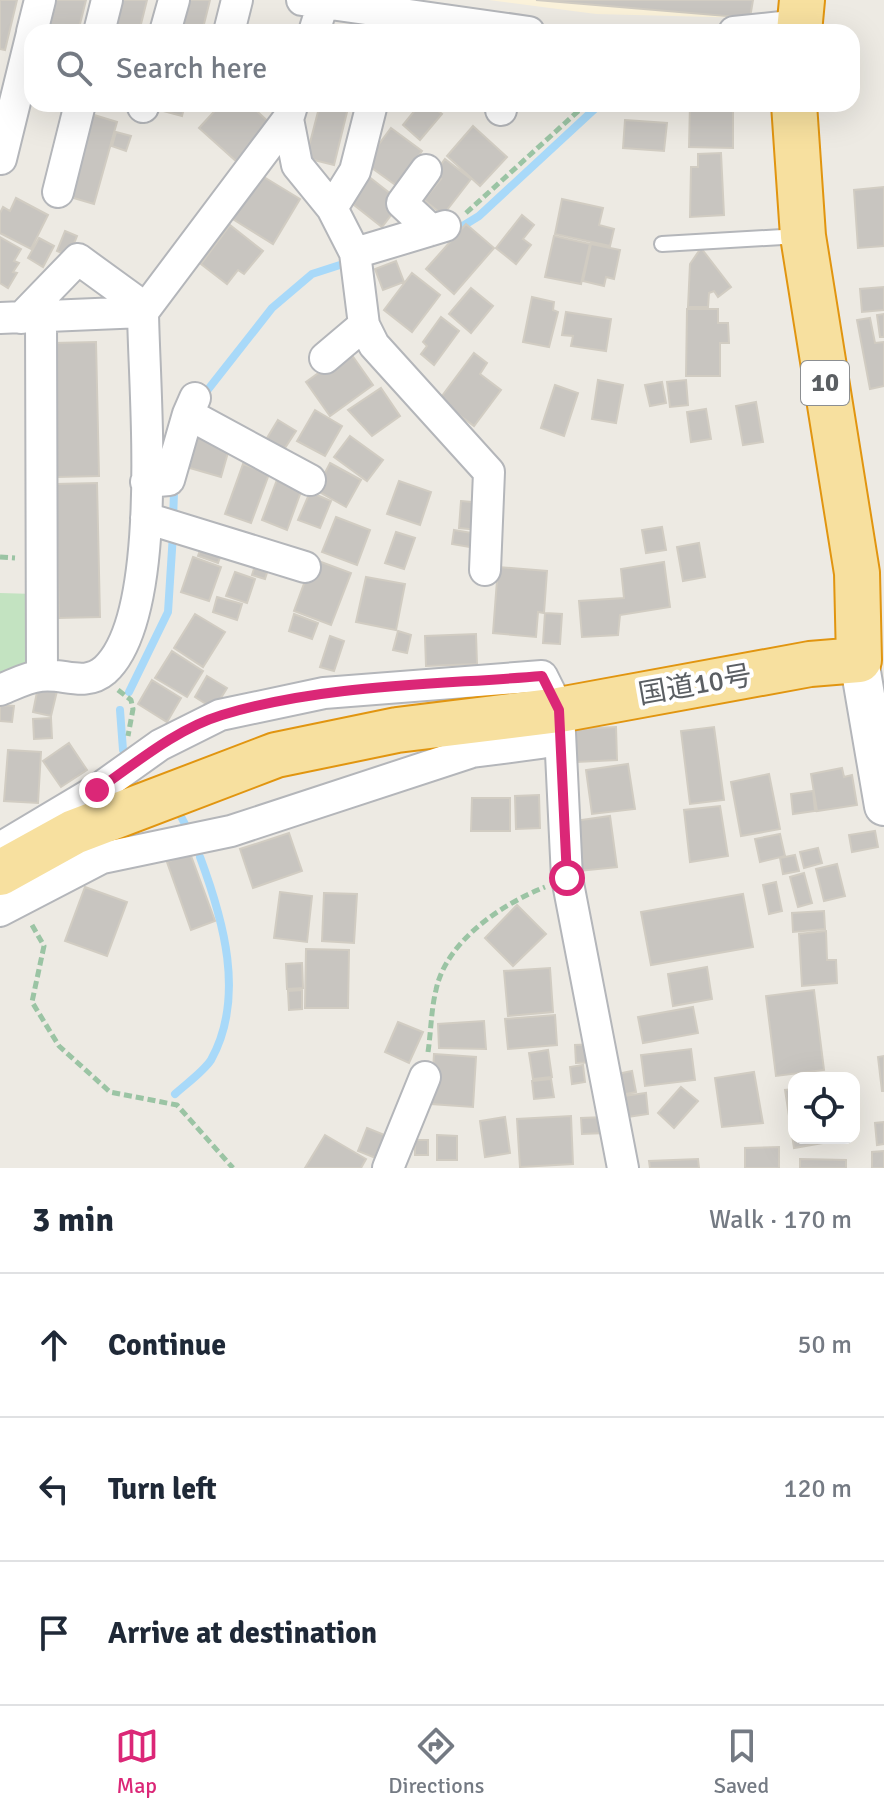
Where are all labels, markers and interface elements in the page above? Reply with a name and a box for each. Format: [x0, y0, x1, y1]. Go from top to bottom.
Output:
search box [24, 24, 860, 112]
icon: search [52, 46, 96, 90]
text: Search here [116, 50, 267, 87]
road number: 10 [801, 361, 849, 405]
street label: 国道10号 [636, 658, 754, 712]
route end [79, 772, 115, 808]
route start [549, 860, 585, 896]
map controls [788, 1072, 860, 1144]
button: locate [788, 1072, 860, 1144]
text: 3 min [32, 1199, 114, 1241]
text: Walk · 170 m [709, 1204, 852, 1236]
icon: ahead [32, 1323, 76, 1367]
text: Continue [108, 1327, 226, 1364]
text: 50 m [797, 1329, 852, 1361]
icon: left [32, 1467, 76, 1511]
text: Turn left [108, 1471, 217, 1508]
text: 120 m [783, 1473, 852, 1505]
icon: arrive [32, 1611, 76, 1655]
text: Arrive at destination [108, 1615, 377, 1652]
tab: Map [115, 1724, 159, 1799]
tab: Directions [388, 1724, 484, 1799]
tab: Saved [714, 1724, 769, 1799]

